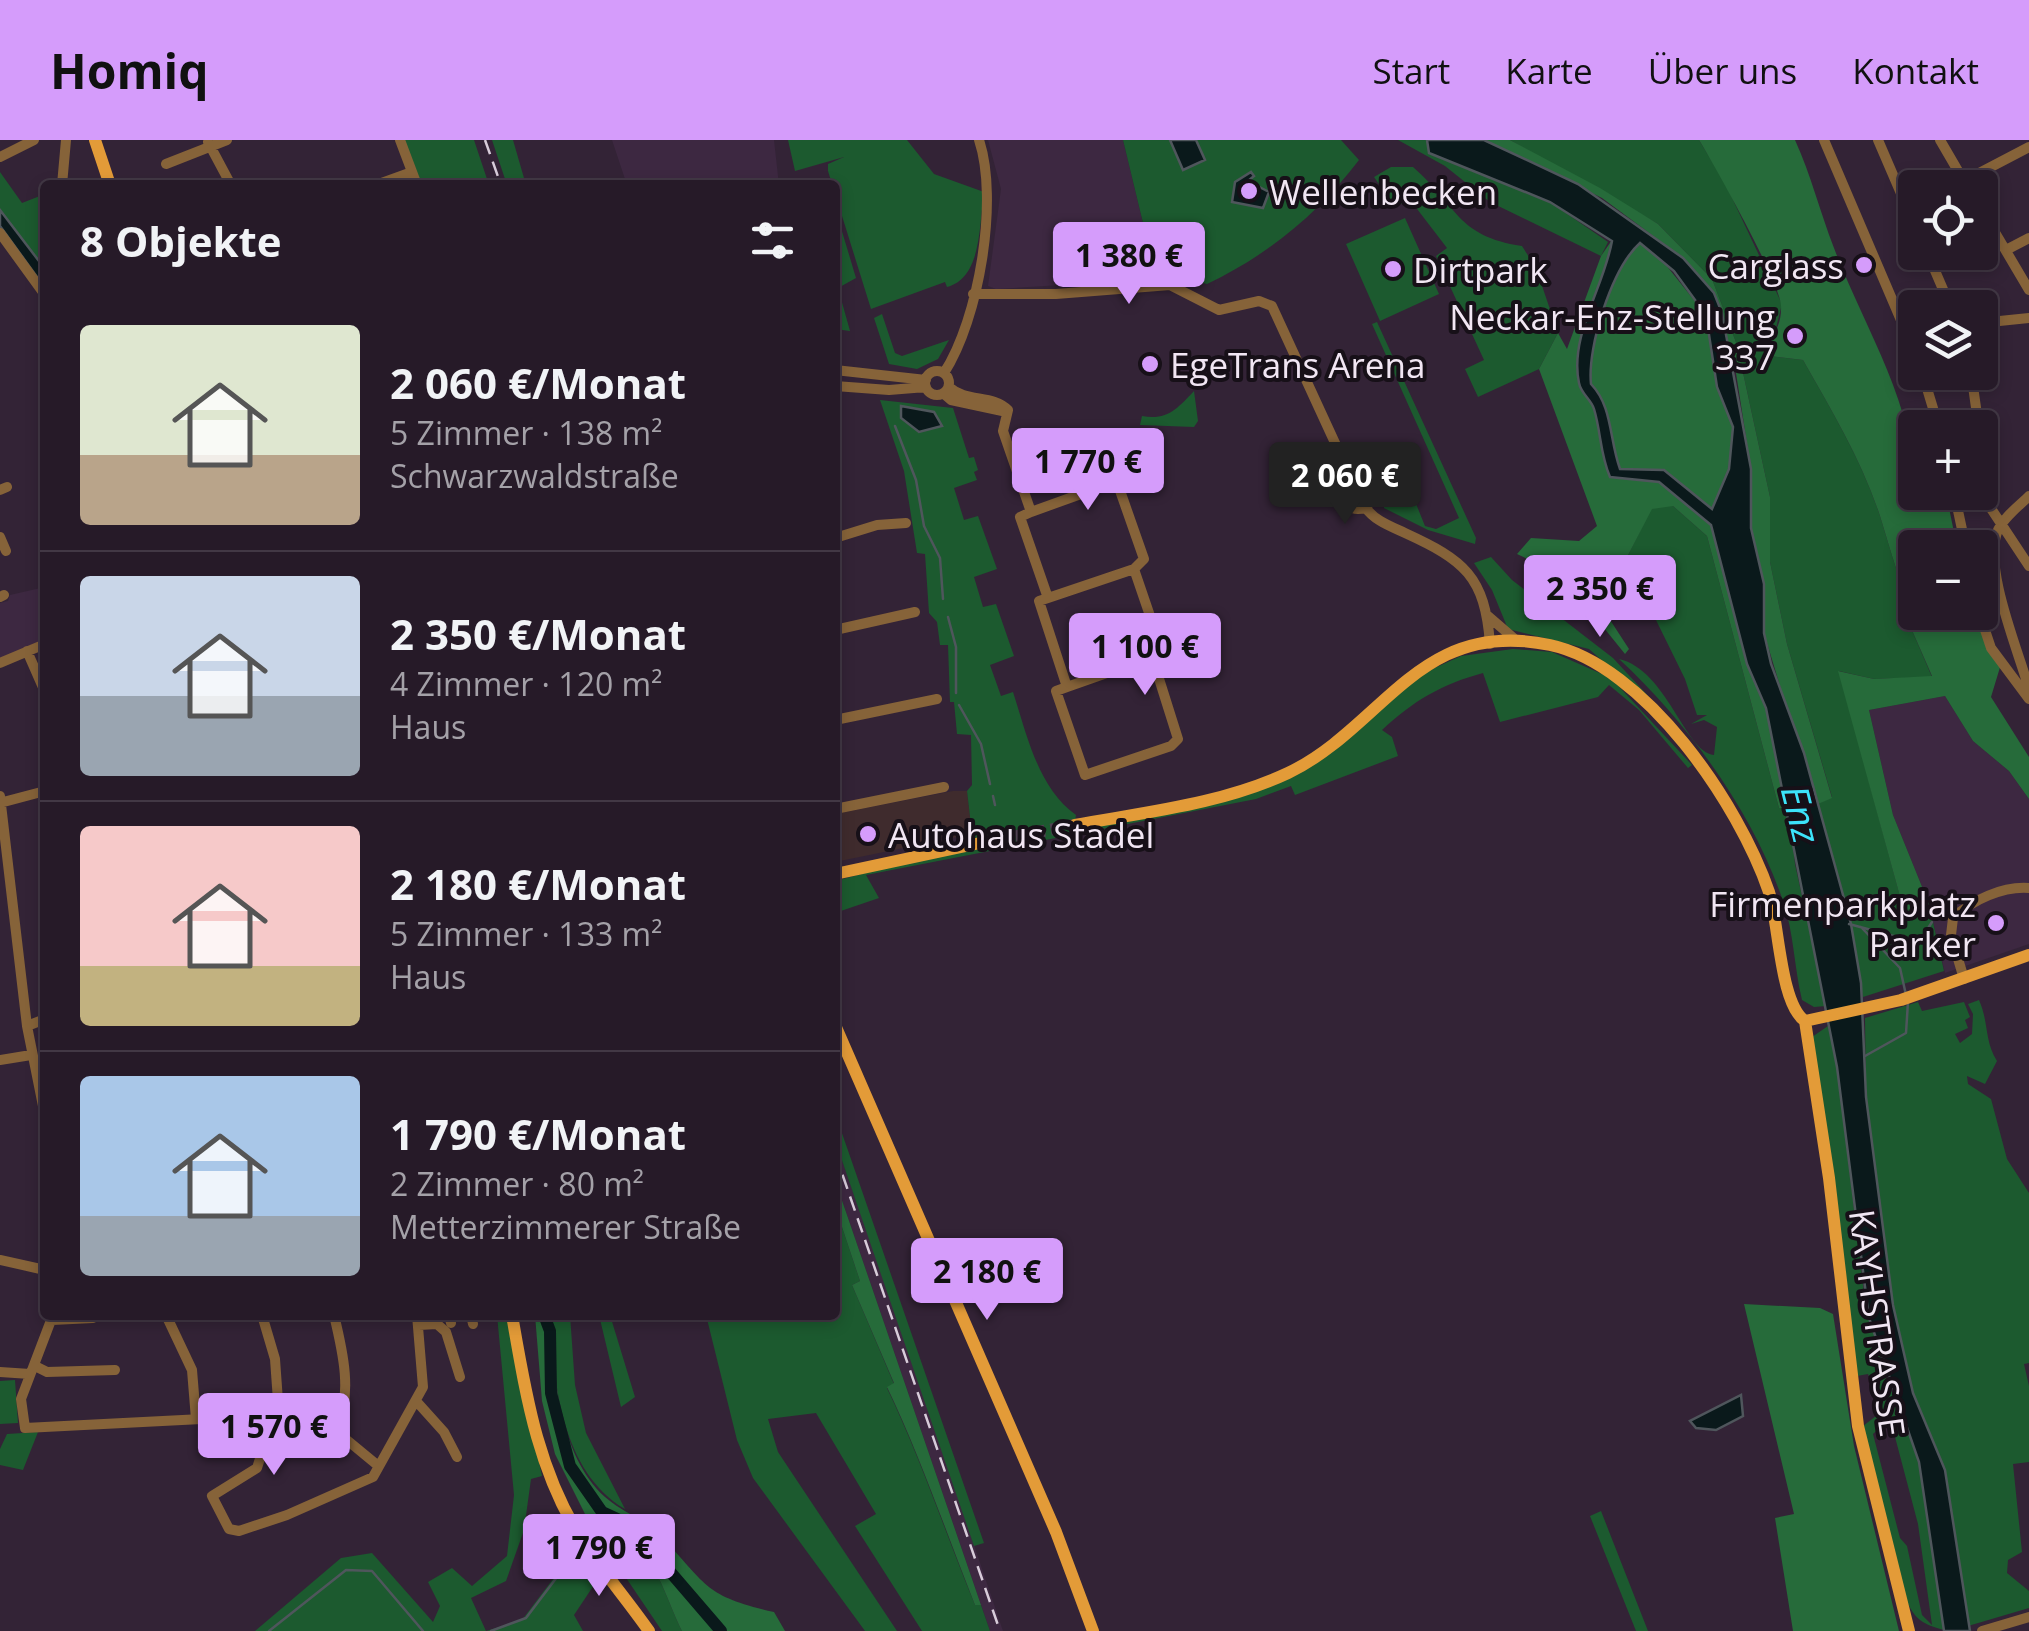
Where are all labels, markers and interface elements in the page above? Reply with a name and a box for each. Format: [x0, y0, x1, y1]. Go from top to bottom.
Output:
text: Homiq [50, 38, 209, 103]
text: Start [1372, 47, 1450, 94]
text: Karte [1505, 47, 1593, 94]
text: Über uns [1648, 47, 1797, 94]
text: Kontakt [1852, 47, 1979, 94]
place label: Wellenbecken [1269, 168, 1497, 215]
map controls [1898, 170, 1998, 630]
button: locate [1898, 170, 1998, 270]
marker: Wellenbecken [1238, 180, 1260, 202]
text: 8 Objekte [80, 212, 282, 269]
icon: filters [745, 213, 800, 268]
pin: 1 380 € [1037, 222, 1221, 307]
text: 1 380 € [1075, 233, 1183, 276]
place label: Carglass [1708, 242, 1844, 289]
place label: Dirtpark [1413, 246, 1548, 293]
marker: Carglass [1853, 254, 1875, 276]
marker: Dirtpark [1382, 258, 1404, 280]
button: layers [1898, 290, 1998, 390]
place label: Neckar-Enz-Stellung 337 [1449, 293, 1775, 380]
marker: Neckar-Enz-Stellung 337 [1784, 325, 1806, 347]
place label: EgeTrans Arena [1170, 341, 1425, 388]
marker: EgeTrans Arena [1139, 353, 1161, 375]
text: 2 060 €/Monat [390, 354, 686, 411]
icon: home [160, 365, 280, 485]
button: + [1898, 410, 1998, 510]
text: 5 Zimmer · 138 m² [390, 411, 662, 454]
pin: 1 770 € [996, 428, 1180, 513]
text: 1 770 € [1034, 439, 1142, 482]
pin: 2 060 € [1253, 442, 1437, 527]
text: 2 060 € [1291, 453, 1399, 496]
text: Schwarzwaldstraße [390, 454, 679, 497]
button: − [1898, 530, 1998, 630]
pin: 2 350 € [1508, 555, 1692, 640]
text: 2 350 € [1546, 566, 1654, 609]
text: 2 350 €/Monat [390, 605, 686, 662]
pin: 1 100 € [1053, 613, 1237, 698]
icon: home [160, 616, 280, 736]
text: 1 100 € [1091, 624, 1199, 667]
text: 4 Zimmer · 120 m² [390, 662, 662, 705]
text: Haus [390, 705, 466, 748]
water label: Enz [1770, 779, 1834, 849]
place label: Autohaus Stadel [888, 811, 1154, 858]
marker: Autohaus Stadel [857, 823, 879, 845]
text: 2 180 €/Monat [390, 855, 686, 912]
icon: home [160, 866, 280, 986]
place label: Firmenparkplatz Parker [1709, 880, 1976, 967]
text: 5 Zimmer · 133 m² [390, 912, 662, 955]
marker: Firmenparkplatz Parker [1985, 912, 2007, 934]
text: Haus [390, 955, 466, 998]
text: 1 790 €/Monat [390, 1105, 686, 1162]
icon: home [160, 1116, 280, 1236]
text: 2 Zimmer · 80 m² [390, 1162, 644, 1205]
text: Metterzimmerer Straße [390, 1205, 741, 1248]
street label: KAYHSTRASSE [1839, 1206, 1917, 1440]
pin: 2 180 € [895, 1238, 1079, 1323]
text: 2 180 € [933, 1249, 1041, 1292]
pin: 1 570 € [182, 1393, 366, 1478]
text: 1 570 € [220, 1404, 328, 1447]
pin: 1 790 € [507, 1514, 691, 1599]
text: 1 790 € [545, 1525, 653, 1568]

